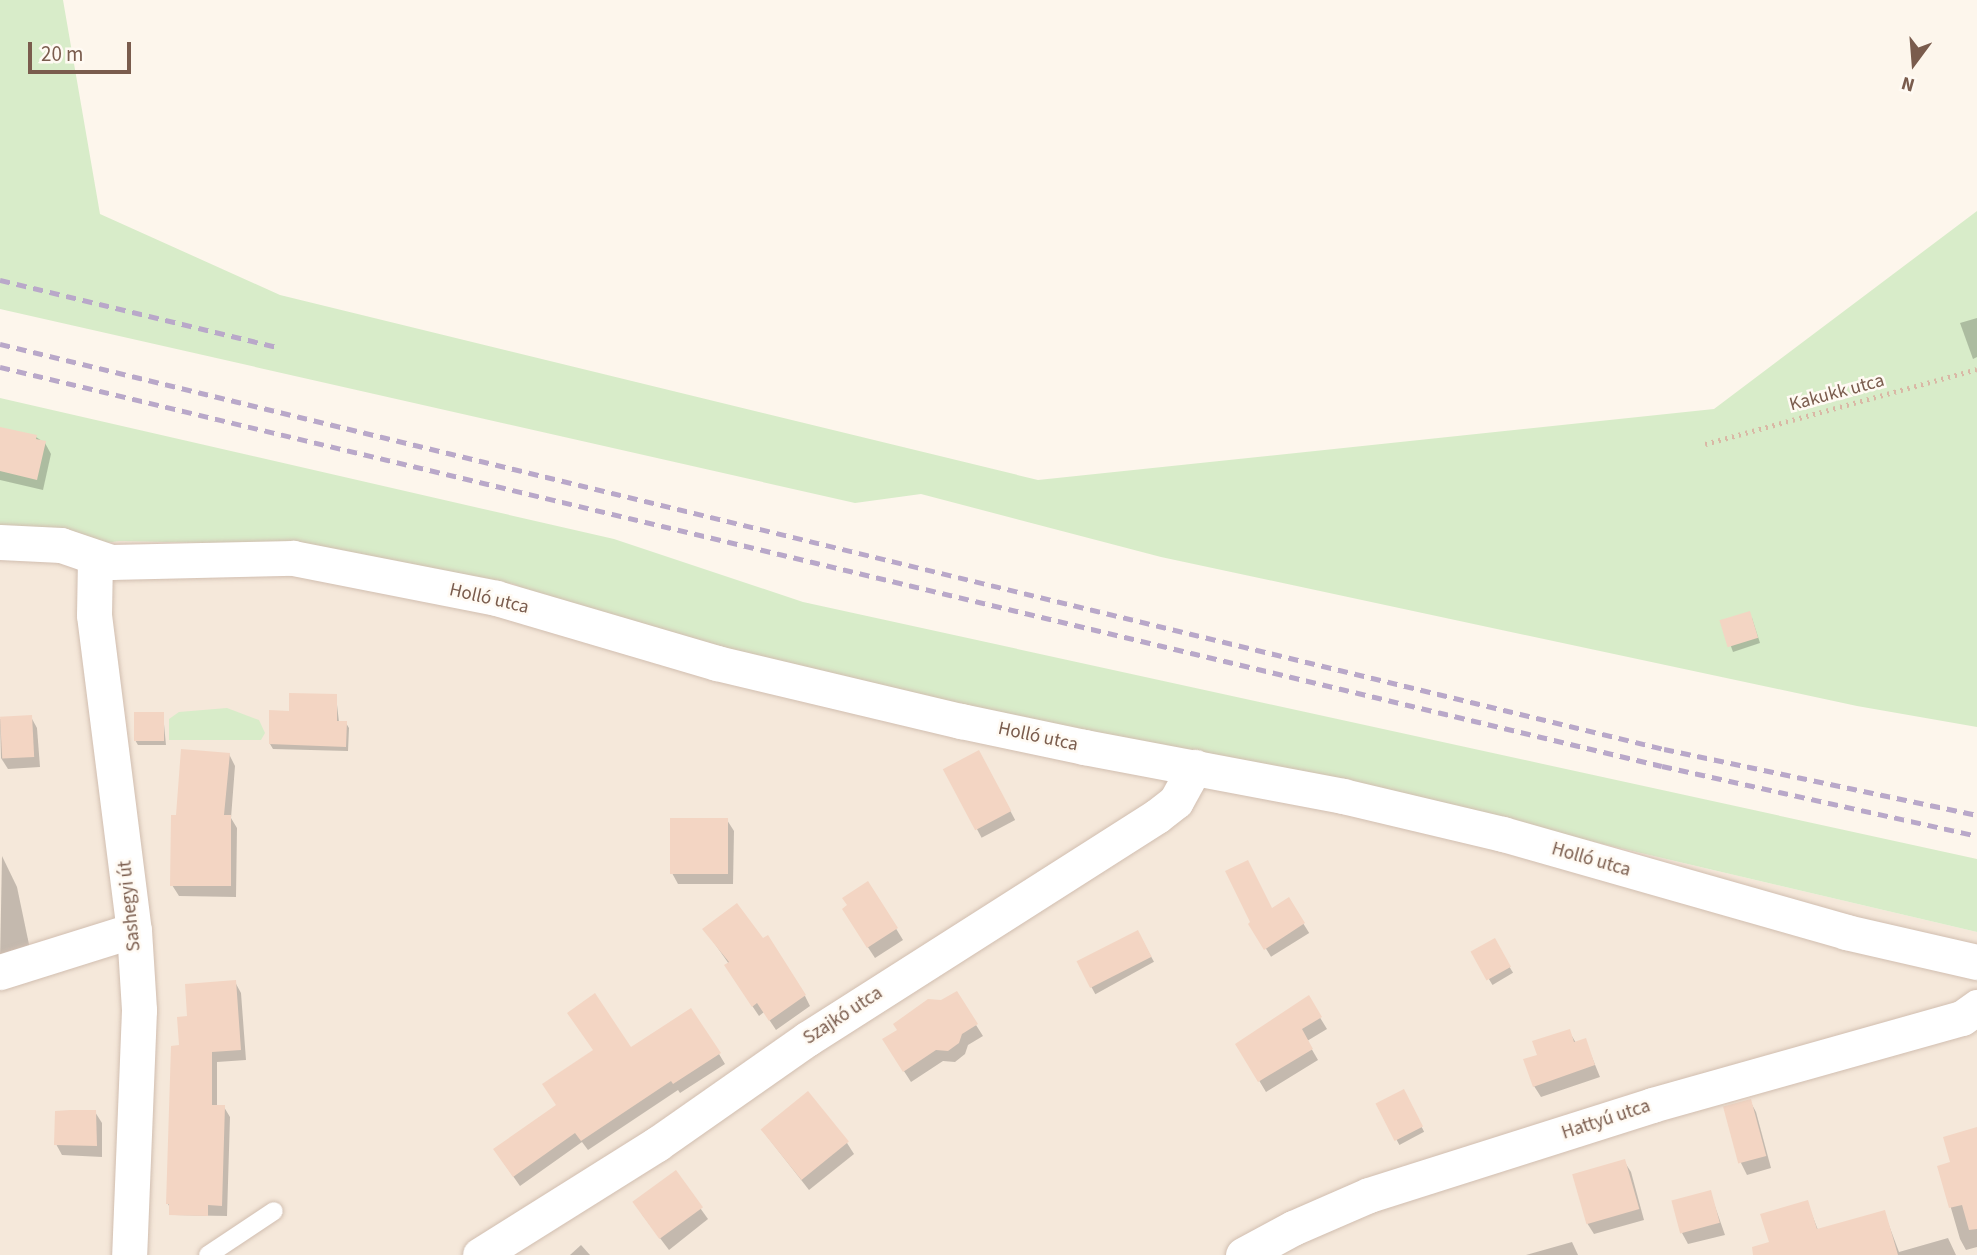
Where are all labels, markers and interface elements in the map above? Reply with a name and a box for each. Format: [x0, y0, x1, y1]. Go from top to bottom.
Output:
scale bar [32, 28, 135, 72]
north arrow [1879, 28, 1949, 98]
text: 20 m [41, 39, 83, 69]
text: N [1898, 69, 1918, 98]
street label: Kakukk utca [1787, 369, 1887, 417]
street label: Holló utca [447, 579, 531, 619]
street label: Holló utca [996, 717, 1080, 757]
street label: Holló utca [1549, 838, 1633, 882]
street label: Sashegyi út [114, 859, 146, 953]
street label: Szajkó utca [799, 982, 887, 1050]
street label: Hattyú utca [1559, 1095, 1653, 1145]

